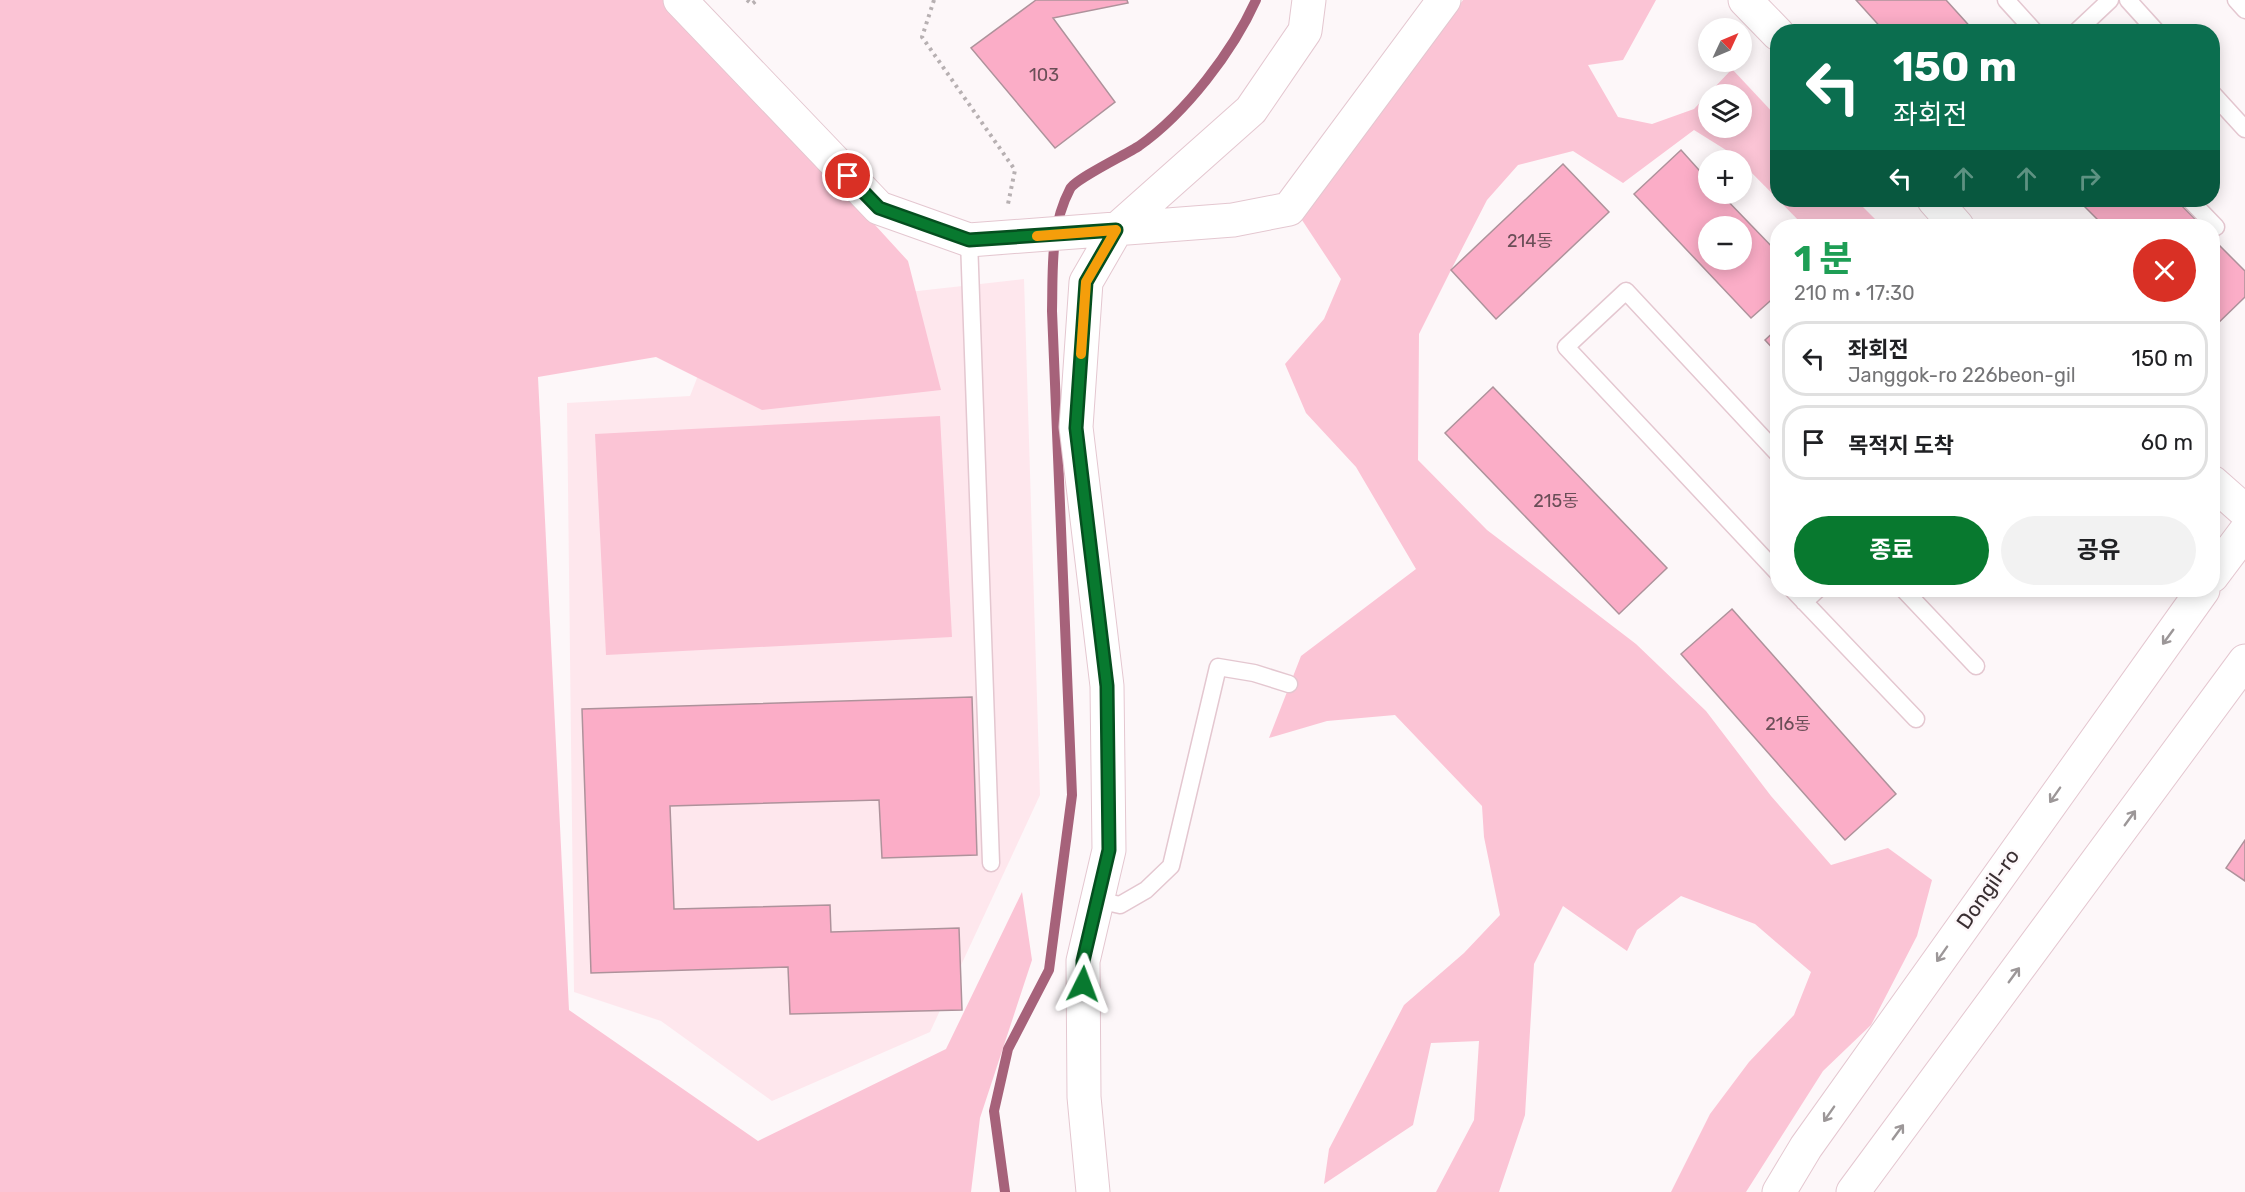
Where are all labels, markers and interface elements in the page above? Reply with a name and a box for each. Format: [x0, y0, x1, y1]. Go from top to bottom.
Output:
north arrow [1698, 18, 1752, 72]
map controls [1698, 18, 1752, 270]
text: 150 m [1893, 42, 2017, 92]
icon: left [1794, 48, 1872, 126]
house number: 103 [1029, 64, 1059, 86]
button: layers [1698, 84, 1752, 138]
text: 좌회전 [1893, 99, 1968, 131]
pin [822, 150, 873, 201]
button: + [1698, 150, 1752, 204]
icon: arrive [831, 159, 864, 192]
icon: left [1884, 162, 1917, 195]
icon: ahead [1947, 162, 1980, 195]
icon: ahead [2010, 162, 2043, 195]
icon: right [2073, 162, 2106, 195]
button: − [1698, 216, 1752, 270]
house number: 214동 [1507, 230, 1553, 252]
text: 1 분 [1794, 237, 1853, 280]
button: close [2133, 239, 2196, 302]
text: 210 m · 17:30 [1794, 281, 1915, 305]
text: 좌회전 [1848, 336, 1909, 363]
icon: left [1797, 342, 1830, 375]
text: 150 m [2132, 345, 2193, 372]
text: Janggok-ro 226beon-gil [1848, 363, 2076, 387]
icon: arrive [1797, 426, 1830, 459]
text: 60 m [2141, 429, 2193, 456]
text: 목적지 도착 [1848, 432, 1954, 459]
house number: 215동 [1533, 490, 1579, 512]
button: 종료 [1794, 516, 1989, 585]
button: 공유 [2001, 516, 2196, 585]
one-way arrow [2162, 628, 2174, 644]
house number: 216동 [1765, 713, 1811, 735]
one-way arrow [2049, 787, 2061, 803]
one-way arrow [2124, 811, 2136, 827]
street label: Dongil-ro [1951, 844, 2024, 934]
one-way arrow [1936, 946, 1948, 962]
position arrow [1051, 952, 1115, 1016]
one-way arrow [2008, 968, 2020, 984]
one-way arrow [1823, 1105, 1835, 1121]
one-way arrow [1891, 1124, 1904, 1140]

